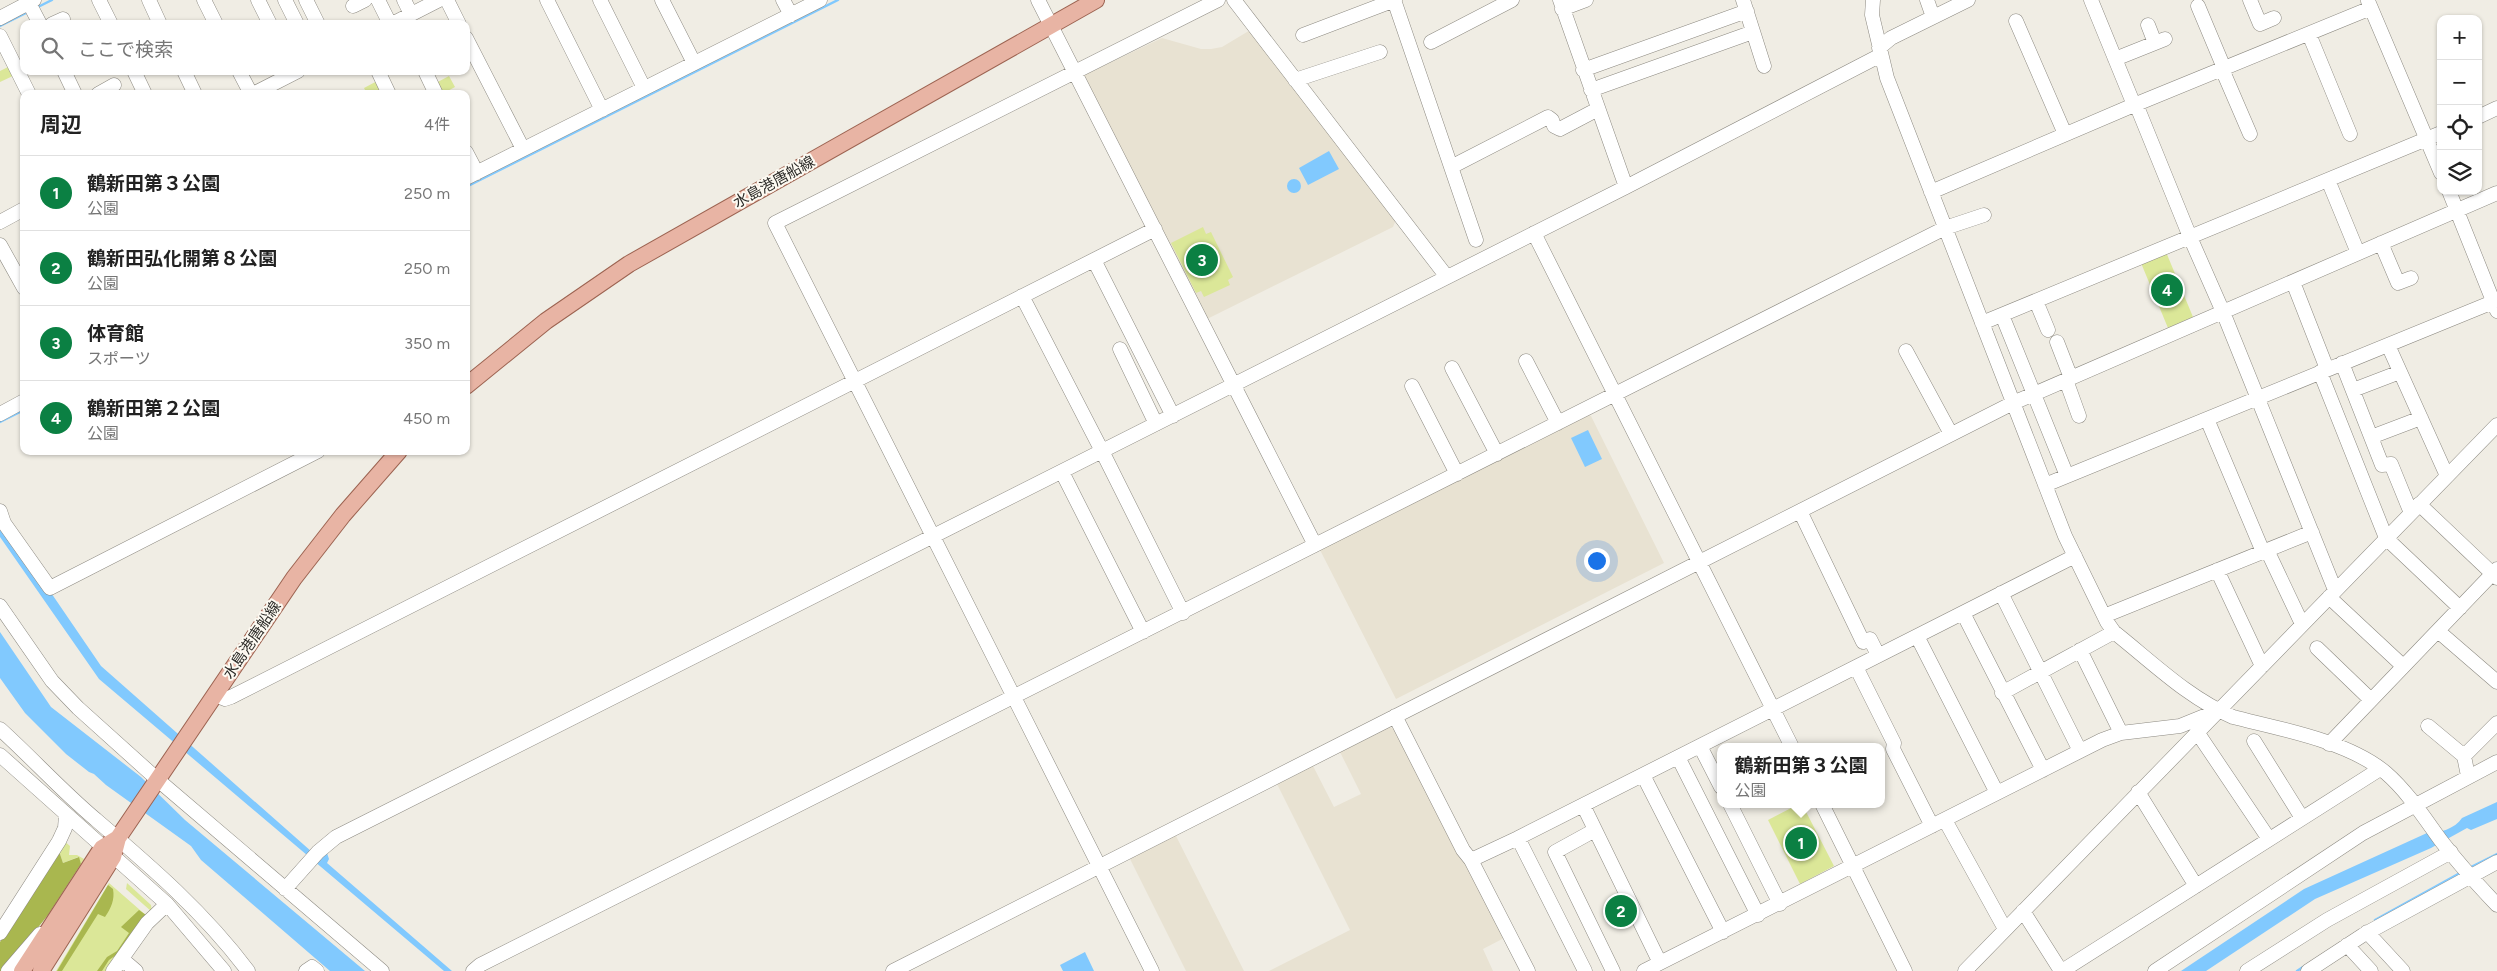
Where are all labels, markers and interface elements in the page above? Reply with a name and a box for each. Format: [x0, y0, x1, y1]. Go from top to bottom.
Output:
map controls [2437, 15, 2482, 195]
button: + [2437, 15, 2482, 60]
search box [20, 20, 470, 75]
icon: search [38, 34, 66, 62]
text: ここで検索 [78, 38, 173, 61]
button: − [2437, 60, 2482, 105]
button: locate [2437, 105, 2482, 150]
text: 周辺 [40, 112, 82, 137]
text: 4件 [424, 115, 450, 134]
button: layers [2437, 150, 2482, 195]
street label: 水島港唐船線 [730, 152, 818, 212]
text: 鶴新田第３公園 [87, 172, 220, 195]
text: 1 [53, 184, 59, 203]
text: 250 m [404, 184, 450, 203]
text: 公園 [87, 199, 119, 218]
pin: 3 [1186, 241, 1218, 279]
text: 鶴新田弘化開第８公園 [87, 247, 277, 270]
text: 2 [51, 259, 61, 278]
text: 250 m [404, 259, 450, 278]
pin: 4 [2151, 271, 2183, 309]
text: 公園 [87, 274, 119, 293]
text: 体育館 [87, 322, 144, 345]
text: 3 [52, 334, 60, 353]
text: 350 m [404, 334, 450, 353]
text: スポーツ [87, 349, 151, 368]
text: 鶴新田第２公園 [87, 397, 220, 420]
text: 4 [51, 409, 61, 428]
text: 450 m [403, 409, 450, 428]
text: 公園 [87, 424, 119, 443]
your location [1584, 548, 1610, 574]
street label: 水島港唐船線 [219, 598, 285, 682]
popup [1717, 743, 1885, 808]
text: 鶴新田第３公園 [1734, 754, 1868, 777]
text: 公園 [1734, 781, 1767, 800]
pin: 1 [1785, 824, 1817, 862]
pin: 2 [1605, 892, 1637, 930]

